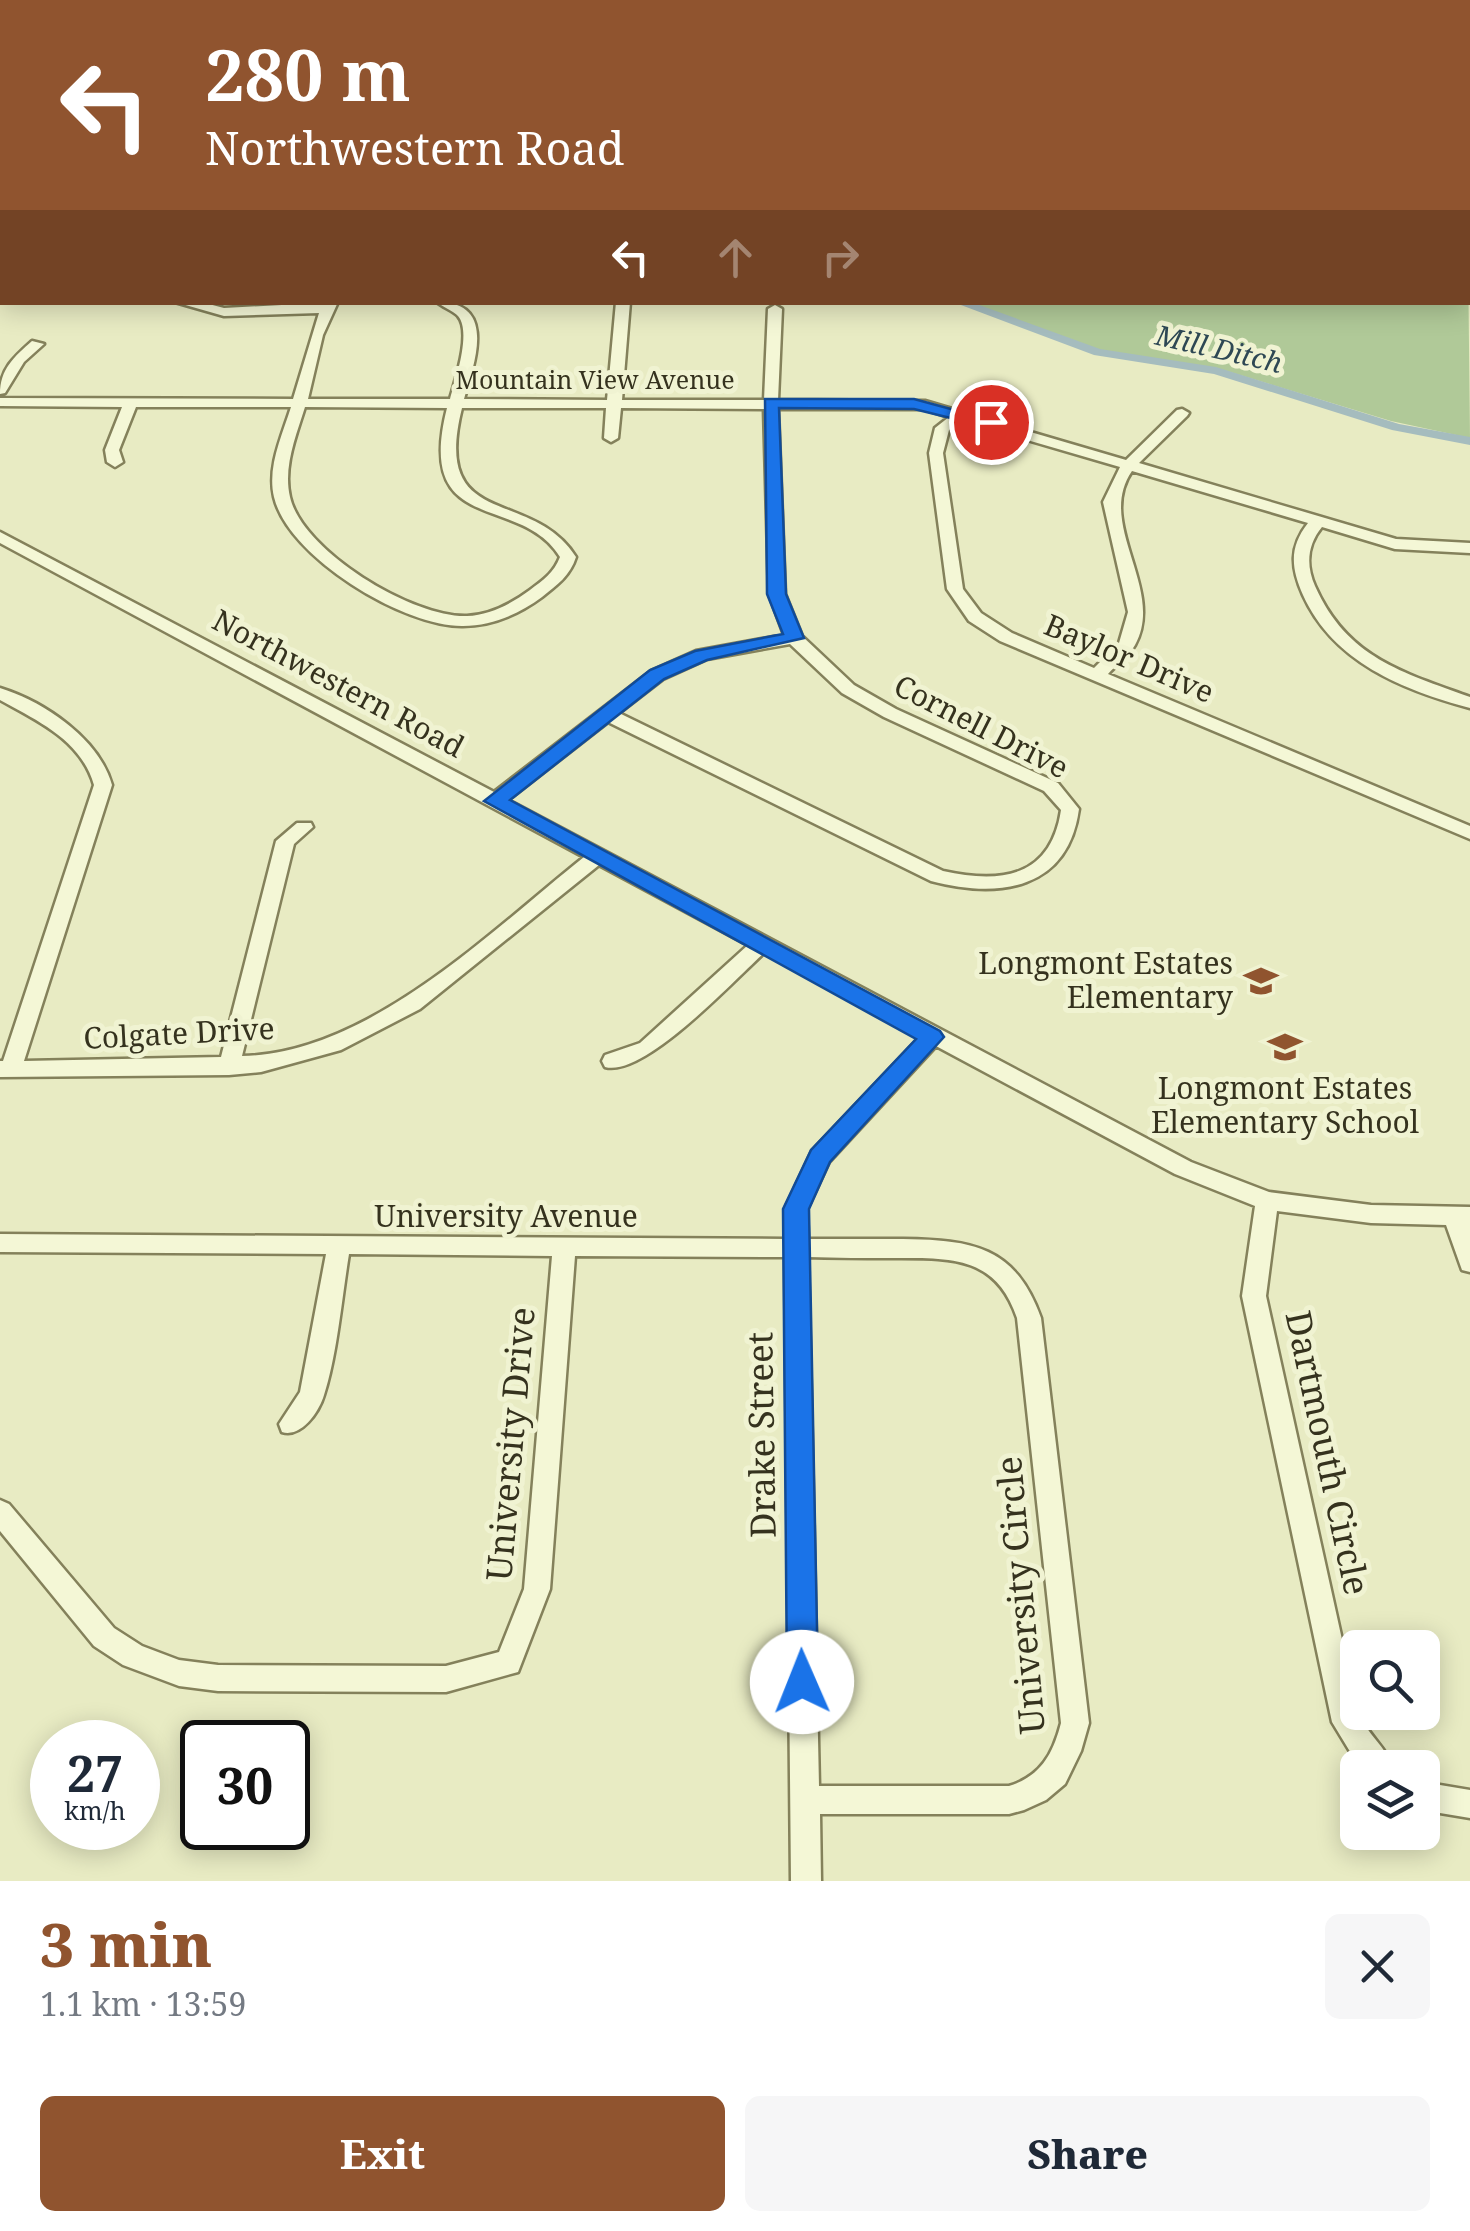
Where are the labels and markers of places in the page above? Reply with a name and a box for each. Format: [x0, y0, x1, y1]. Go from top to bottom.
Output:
pin [949, 380, 1034, 465]
place label: Longmont Estates Elementary [978, 942, 1233, 1017]
school or university icon: Longmont Estates Elementary [1242, 962, 1280, 1000]
school or university icon: Longmont Estates Elementary School [1266, 1028, 1304, 1066]
place label: Longmont Estates Elementary School [1151, 1067, 1419, 1142]

